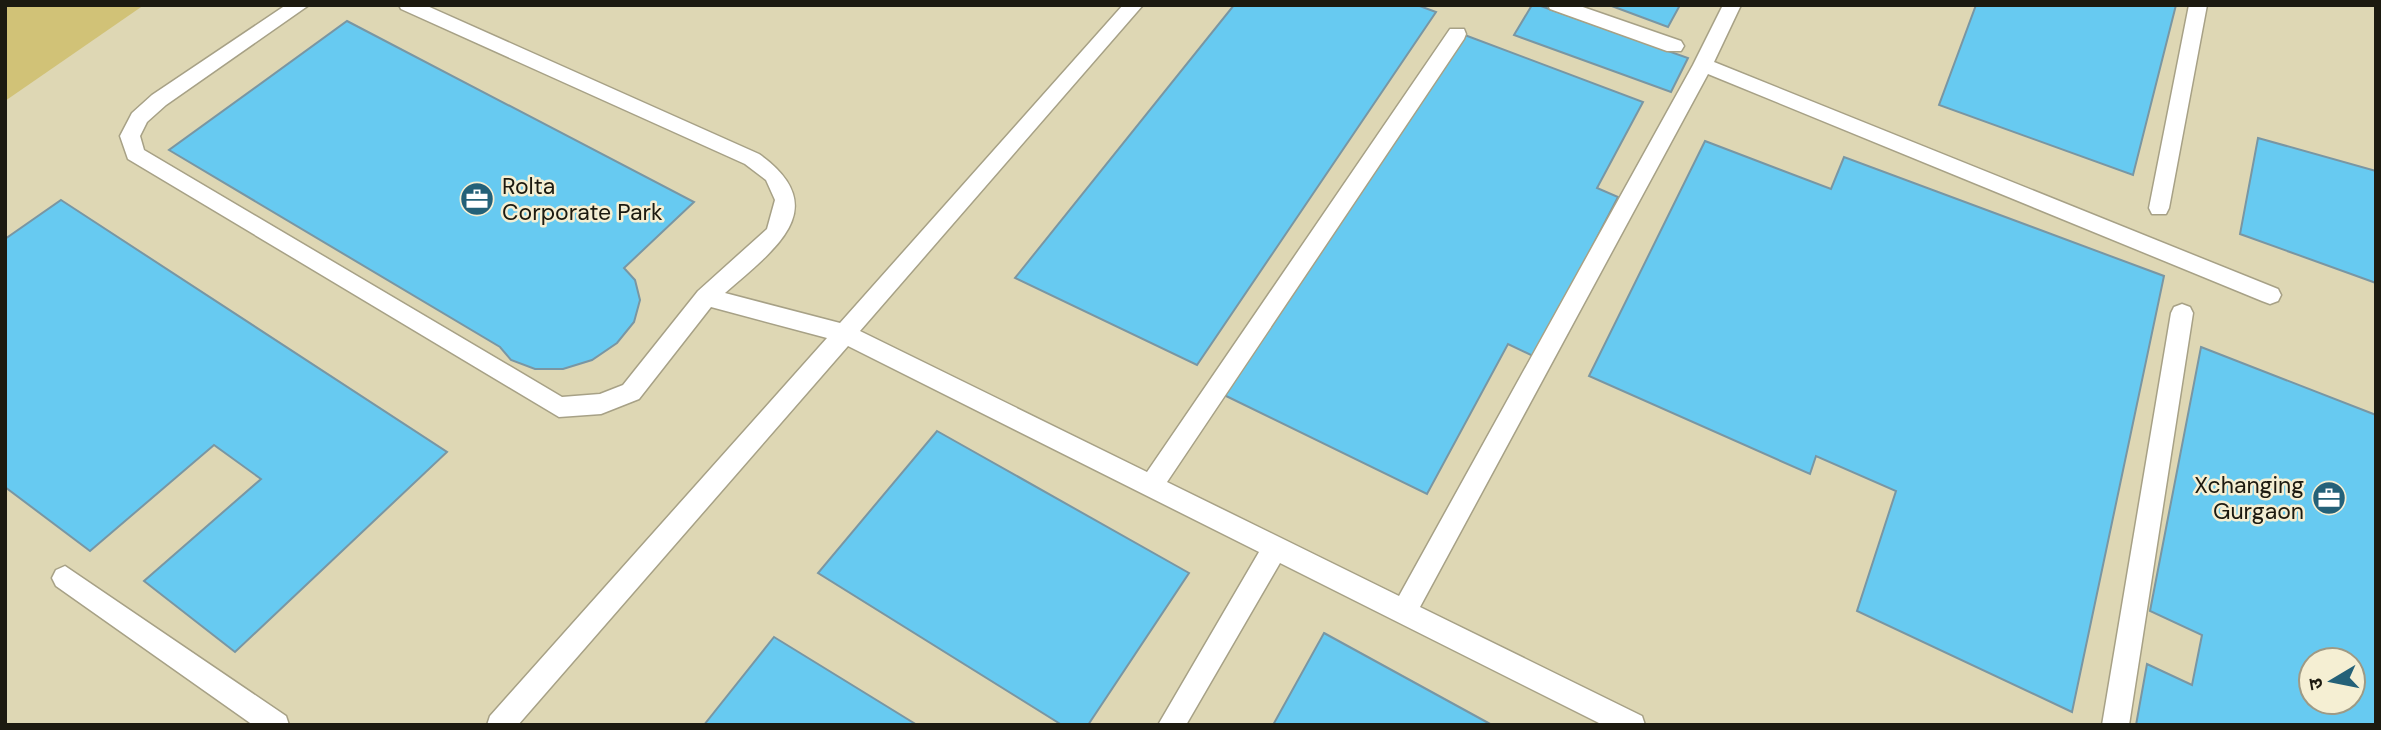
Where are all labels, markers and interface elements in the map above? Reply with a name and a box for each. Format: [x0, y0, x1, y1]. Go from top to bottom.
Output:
place label: Rolta Corporate Park [502, 171, 663, 227]
office icon: Rolta Corporate Park [458, 180, 496, 218]
place label: Xchanging Gurgaon [2194, 470, 2304, 526]
office icon: Xchanging Gurgaon [2310, 479, 2348, 517]
north arrow [2297, 646, 2367, 716]
text: उ [2302, 675, 2329, 692]

